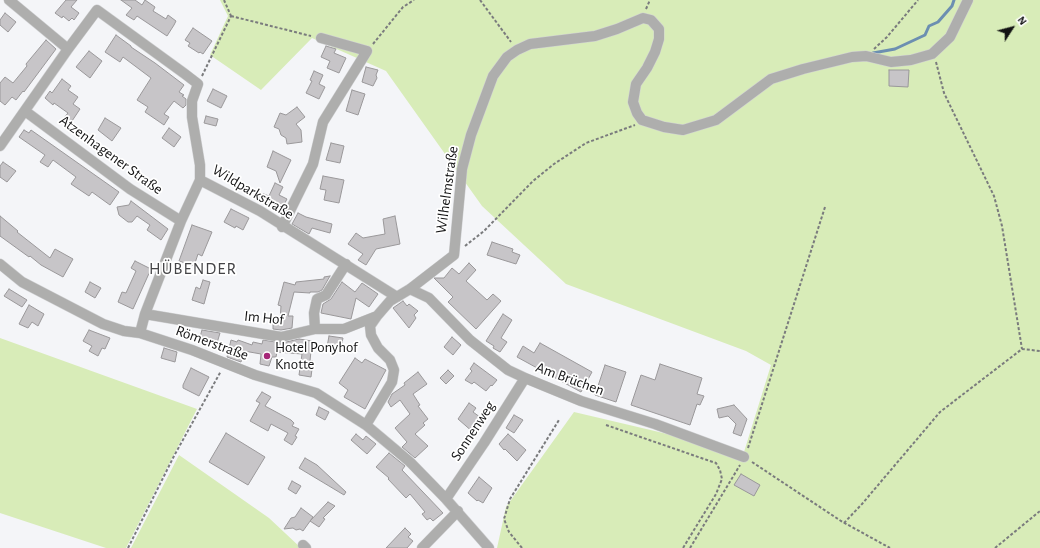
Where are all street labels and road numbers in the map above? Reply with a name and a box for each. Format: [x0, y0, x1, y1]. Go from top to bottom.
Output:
street label: Atzenhagener Straße [56, 111, 166, 199]
street label: Wilhelmstraße [432, 145, 462, 235]
street label: Wildparkstraße [209, 161, 297, 223]
street label: Im Hof [243, 307, 285, 329]
street label: Römerstraße [173, 322, 251, 364]
street label: Am Brüchen [533, 358, 607, 400]
street label: Sonnenweg [447, 398, 499, 464]

